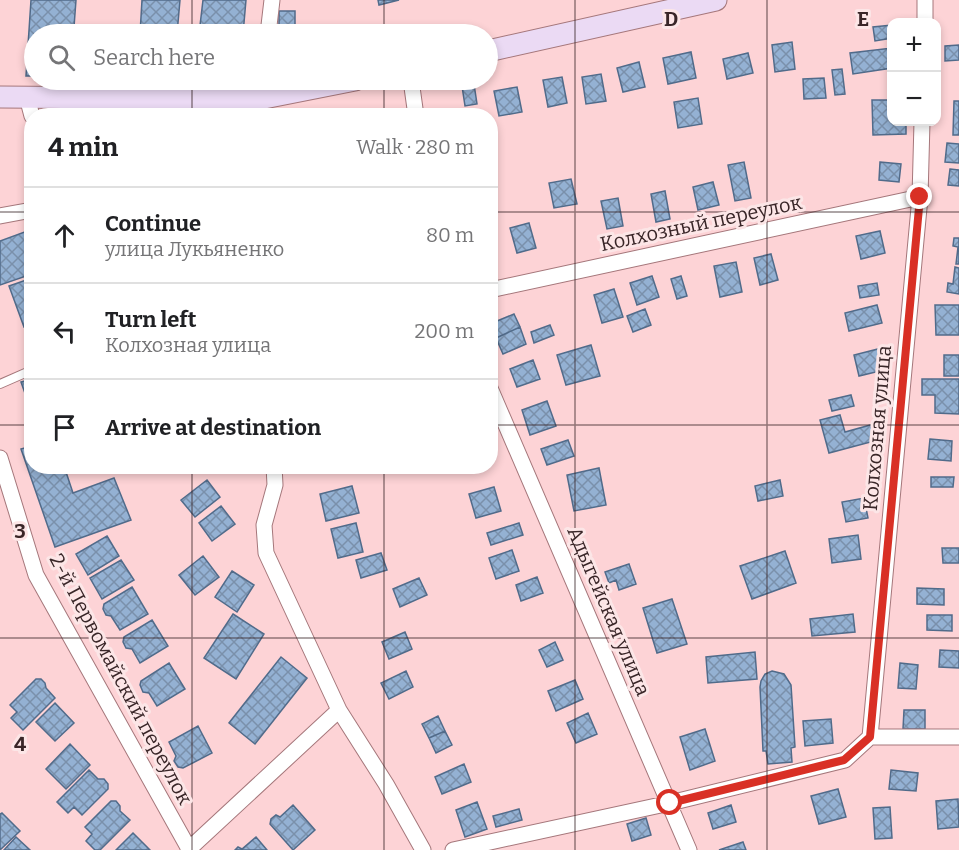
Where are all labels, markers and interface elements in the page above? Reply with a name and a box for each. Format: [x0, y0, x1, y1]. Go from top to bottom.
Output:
text: D [664, 7, 678, 31]
text: E [857, 7, 869, 31]
map controls [887, 18, 941, 126]
button: + [887, 18, 941, 72]
search box [24, 24, 498, 90]
icon: search [45, 41, 78, 74]
text: Search here [93, 44, 215, 71]
button: − [887, 72, 941, 126]
text: 4 min [48, 132, 118, 163]
text: Walk · 280 m [356, 135, 474, 159]
route end [906, 183, 932, 209]
street label: Колхозный переулок [598, 190, 804, 256]
text: Continue [105, 210, 201, 237]
icon: ahead [48, 219, 81, 252]
text: 80 m [426, 223, 474, 247]
text: улица Лукьяненко [105, 237, 284, 261]
text: Turn left [105, 306, 197, 333]
icon: left [48, 315, 81, 348]
text: 200 m [414, 319, 474, 343]
text: Колхозная улица [105, 333, 271, 357]
street label: Колхозная улица [858, 344, 896, 512]
icon: arrive [48, 411, 81, 444]
text: Arrive at destination [105, 414, 321, 441]
text: 3 [14, 519, 26, 543]
street label: Адыгейская улица [562, 523, 656, 699]
street label: 2-й Первомайский переулок [45, 549, 198, 809]
text: 4 [14, 732, 26, 756]
route start [656, 789, 682, 815]

